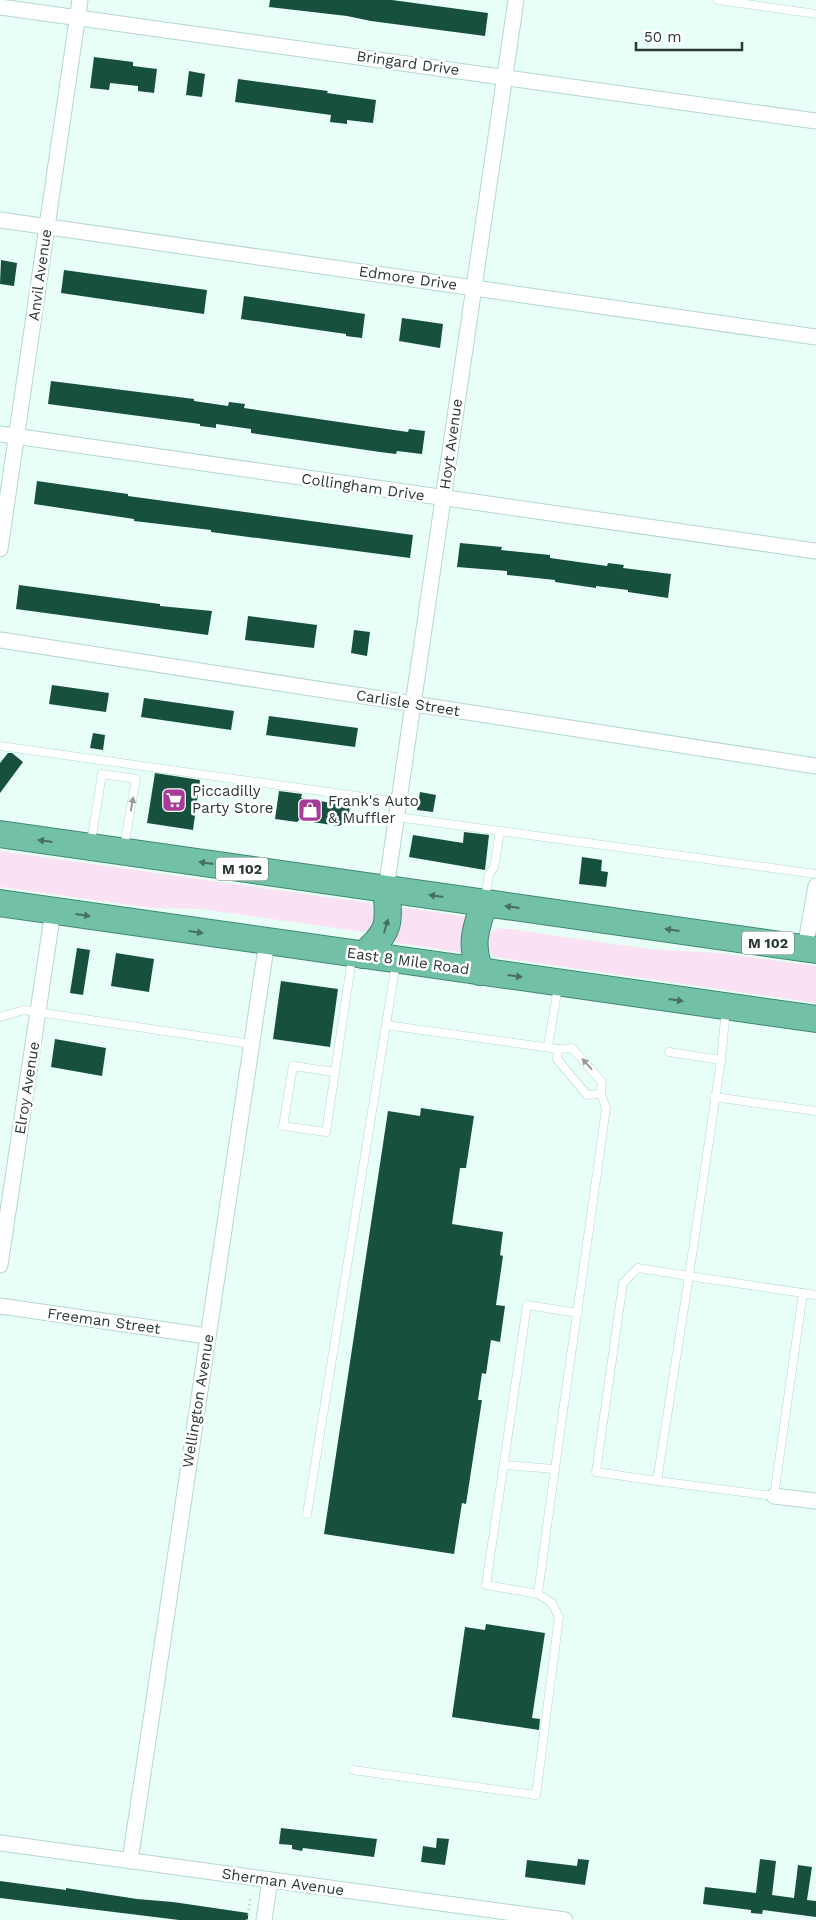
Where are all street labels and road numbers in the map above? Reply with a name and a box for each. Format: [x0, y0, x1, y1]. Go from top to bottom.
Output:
street label: Bringard Drive [356, 47, 460, 79]
street label: Anvil Avenue [25, 228, 55, 322]
street label: Edmore Drive [358, 262, 458, 294]
street label: Hoyt Avenue [436, 398, 466, 490]
street label: Collingham Drive [300, 469, 426, 505]
street label: Carlisle Street [355, 686, 462, 720]
road number: M 102 [216, 858, 268, 881]
road number: M 102 [742, 931, 794, 954]
street label: East 8 Mile Road [346, 943, 470, 979]
street label: Elroy Avenue [11, 1040, 43, 1136]
street label: Freeman Street [46, 1304, 162, 1338]
street label: Wellington Avenue [179, 1333, 217, 1469]
street label: Sherman Avenue [221, 1865, 345, 1899]

